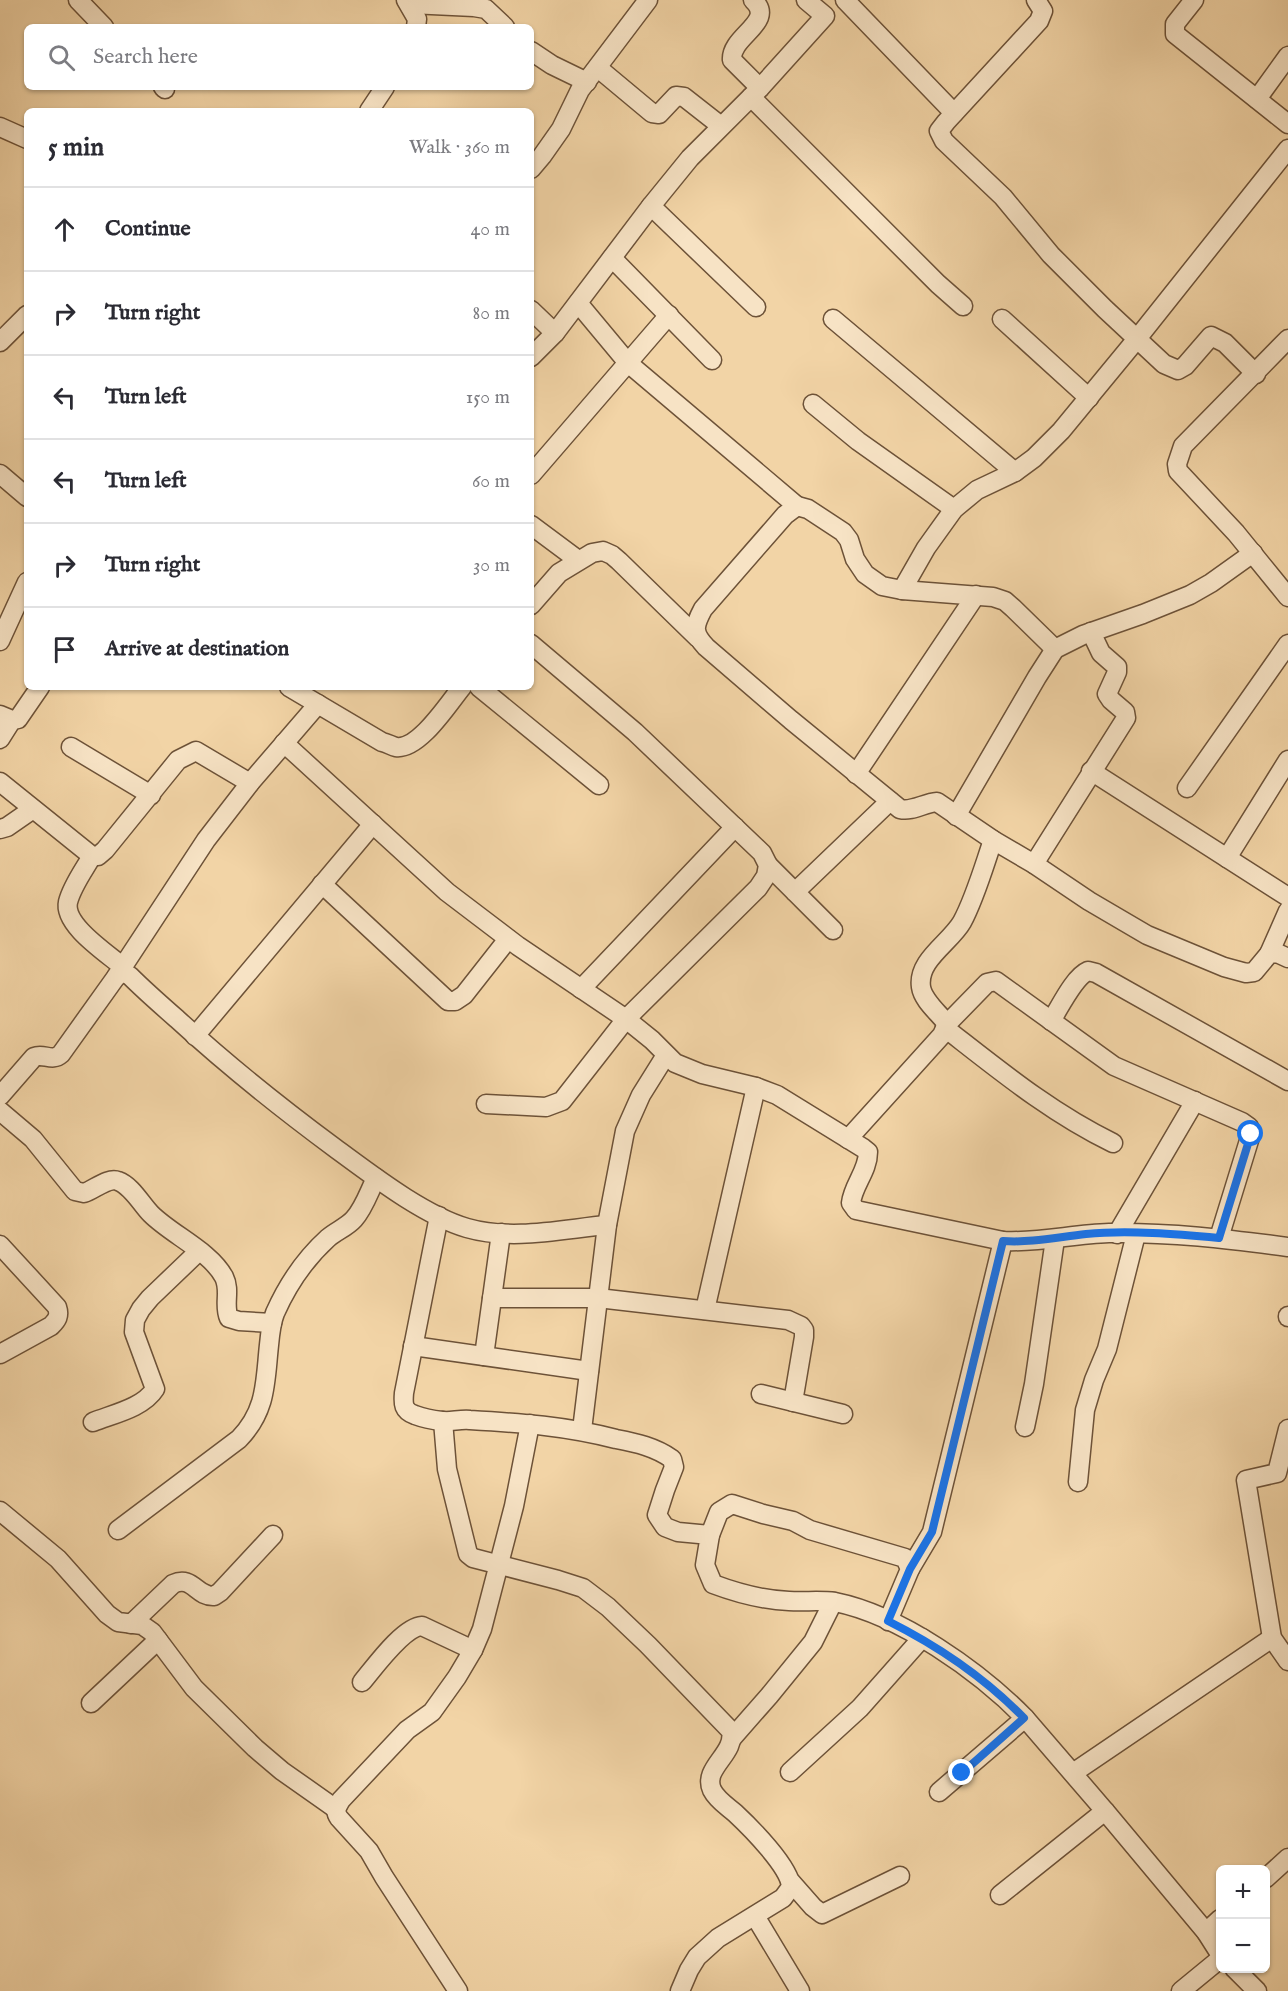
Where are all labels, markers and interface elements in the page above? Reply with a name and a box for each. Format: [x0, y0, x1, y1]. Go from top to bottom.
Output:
search box [24, 24, 534, 90]
icon: search [45, 41, 78, 74]
text: Search here [93, 43, 198, 71]
text: 5 min [48, 131, 104, 164]
text: Walk · 360 m [409, 135, 510, 160]
icon: ahead [48, 213, 81, 246]
text: Continue [105, 215, 191, 243]
text: 40 m [471, 217, 510, 242]
icon: right [48, 297, 81, 330]
text: Turn right [105, 299, 200, 327]
text: 80 m [473, 301, 510, 326]
icon: left [48, 381, 81, 414]
text: Turn left [105, 383, 187, 411]
text: 150 m [466, 385, 510, 410]
icon: left [48, 465, 81, 498]
text: Turn left [105, 467, 187, 495]
text: 60 m [472, 469, 510, 494]
icon: right [48, 549, 81, 582]
text: Turn right [105, 551, 200, 579]
text: 30 m [473, 553, 510, 578]
icon: arrive [48, 633, 81, 666]
text: Arrive at destination [105, 635, 289, 663]
route start [1237, 1120, 1263, 1146]
route end [948, 1759, 974, 1785]
map controls [1216, 1865, 1270, 1973]
button: + [1216, 1865, 1270, 1919]
button: − [1216, 1919, 1270, 1973]

